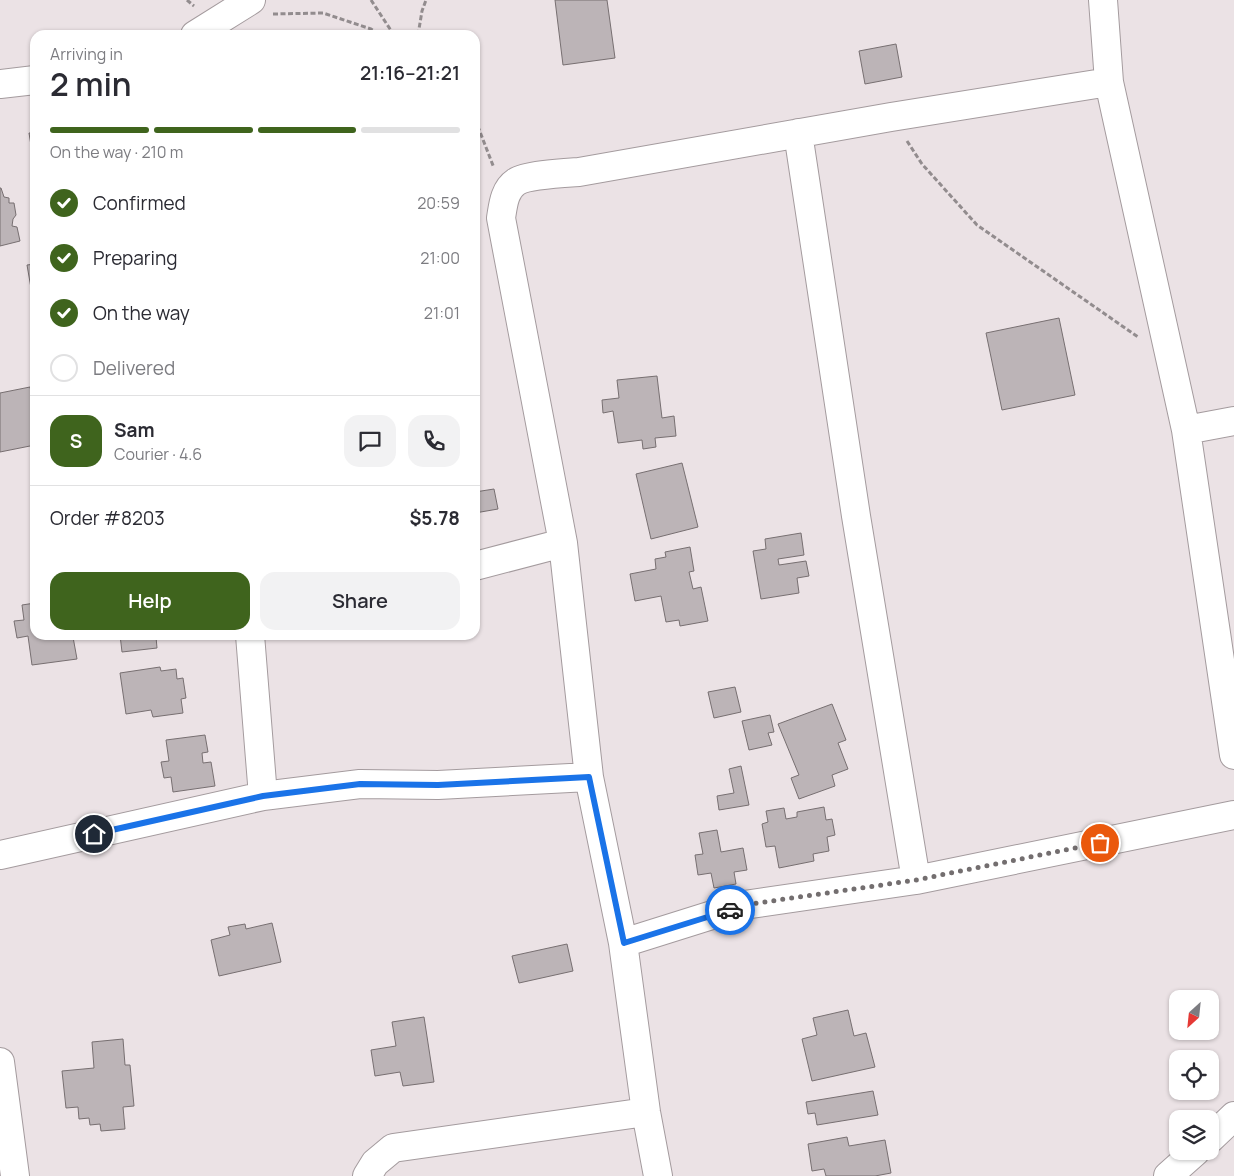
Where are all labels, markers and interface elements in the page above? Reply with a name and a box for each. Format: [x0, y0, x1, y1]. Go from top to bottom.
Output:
text: Arriving in [50, 43, 123, 65]
text: 21:16–21:21 [360, 60, 460, 86]
text: 2 min [50, 62, 132, 106]
text: On the way · 210 m [50, 141, 183, 163]
icon: check [50, 189, 78, 217]
text: Confirmed [93, 190, 186, 216]
text: 20:59 [417, 192, 460, 214]
icon: check [50, 244, 78, 272]
text: Preparing [93, 245, 178, 271]
text: 21:00 [420, 247, 460, 269]
icon: check [50, 299, 78, 327]
text: On the way [93, 300, 190, 326]
text: 21:01 [424, 302, 460, 324]
text: Delivered [93, 355, 175, 381]
button: chat [344, 415, 396, 467]
button: phone [408, 415, 460, 467]
text: Sam [114, 417, 155, 443]
text: S [70, 428, 82, 454]
text: Courier · 4.6 [114, 443, 202, 465]
text: Order #8203 [50, 505, 165, 531]
text: $5.78 [409, 505, 460, 531]
button: Help [50, 572, 250, 630]
button: Share [260, 572, 460, 630]
pin [73, 813, 115, 855]
icon: home [80, 820, 108, 848]
pin [1079, 822, 1121, 864]
icon: bag [1086, 829, 1114, 857]
courier [705, 885, 755, 935]
icon: car [716, 896, 744, 924]
north arrow [1169, 990, 1219, 1040]
map controls [1169, 990, 1219, 1160]
button: locate [1169, 1050, 1219, 1100]
button: layers [1169, 1110, 1219, 1160]

